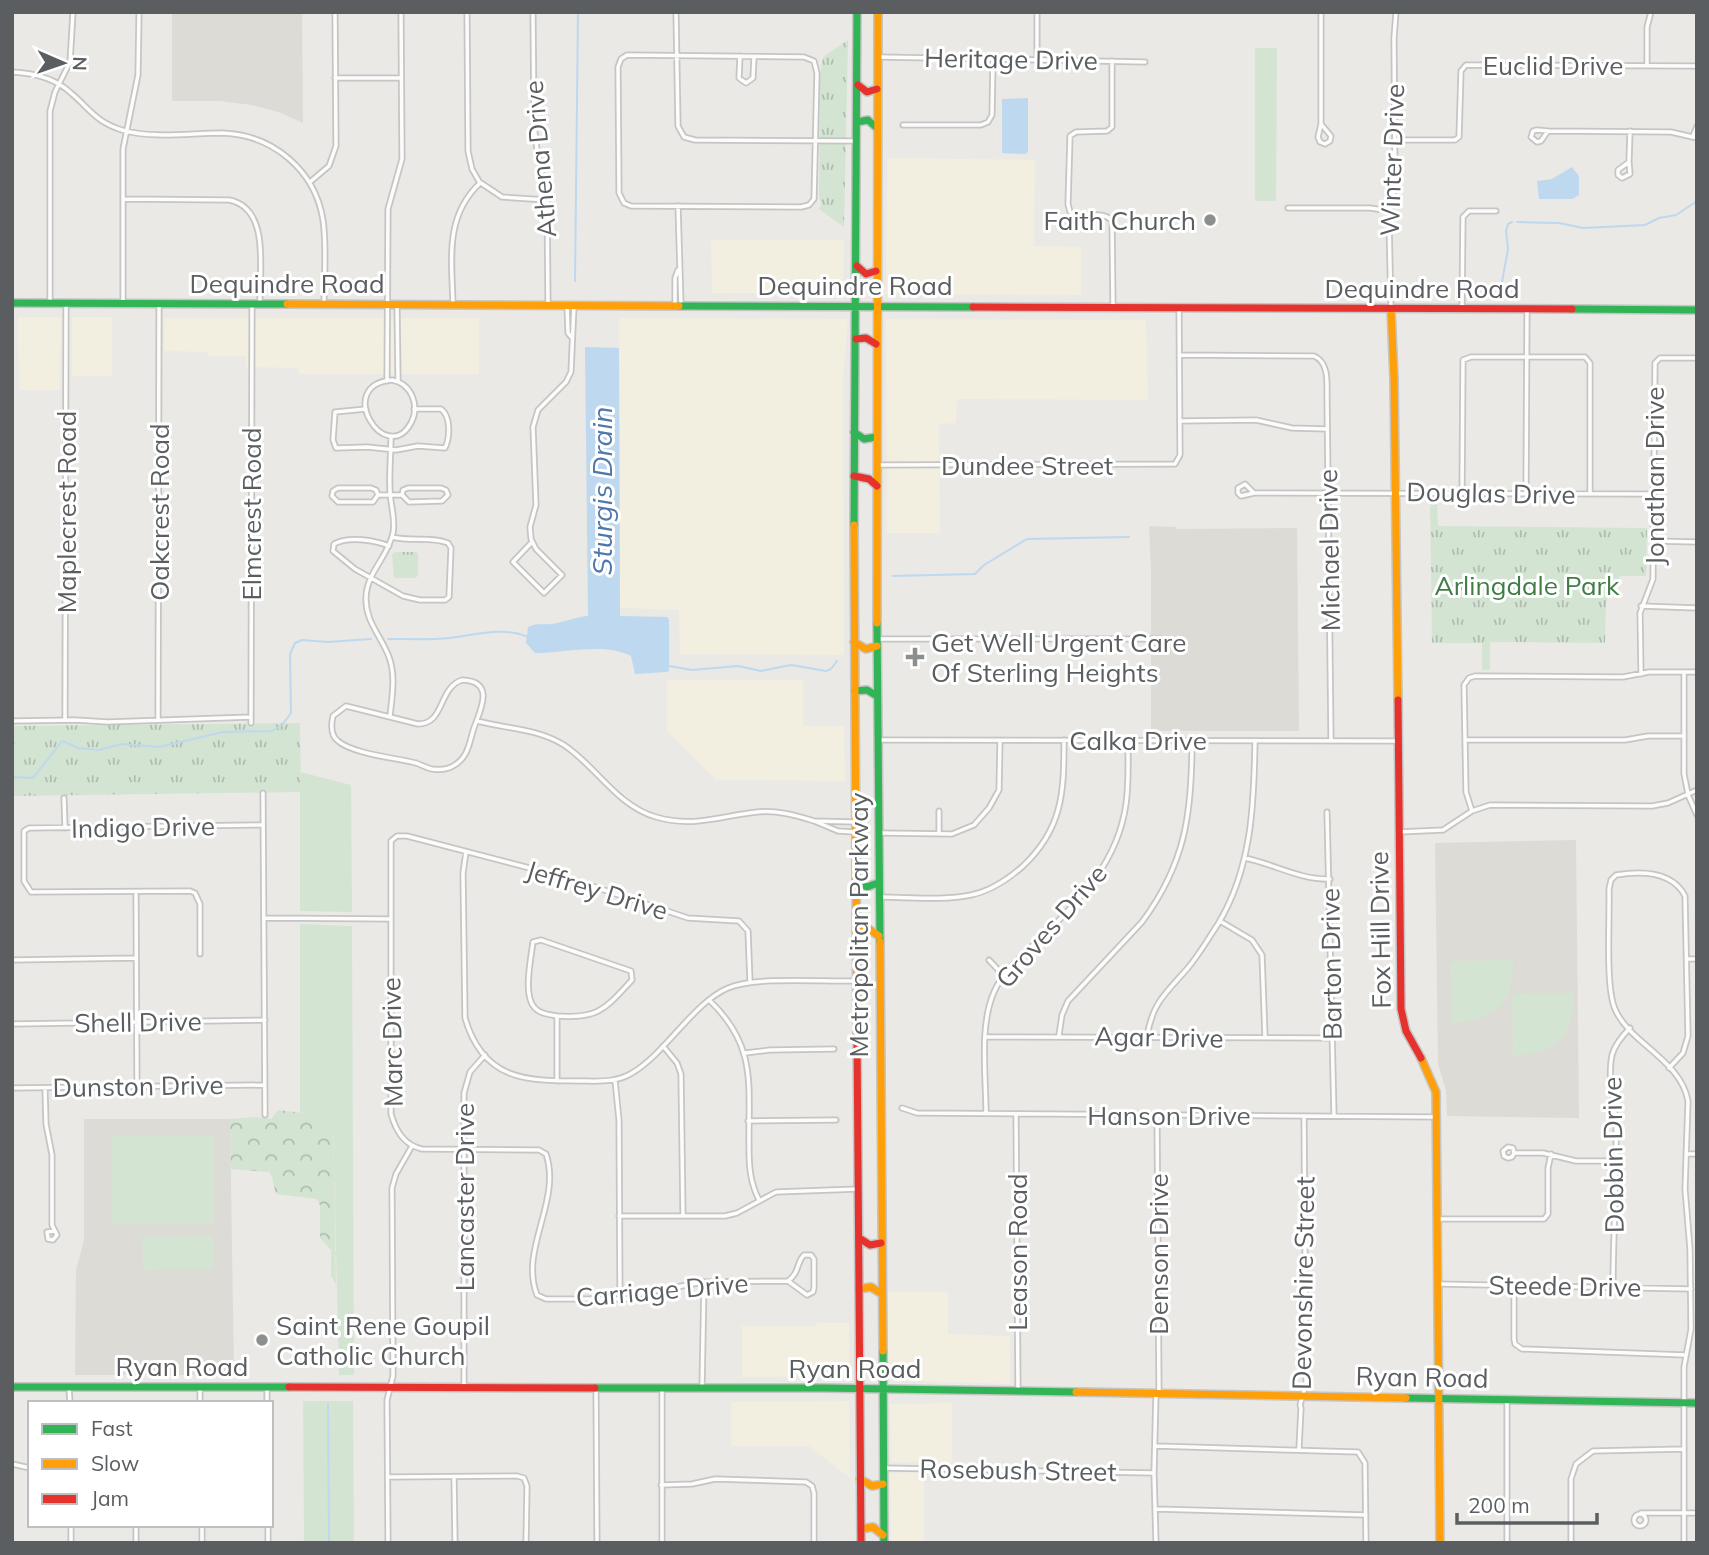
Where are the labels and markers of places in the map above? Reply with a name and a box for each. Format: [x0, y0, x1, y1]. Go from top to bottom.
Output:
place label: Faith Church [1044, 204, 1196, 237]
marker: Faith Church [1202, 212, 1218, 228]
place label: Get Well Urgent Care Of Sterling Heights [931, 626, 1186, 689]
marker: Get Well Urgent Care Of Sterling Heights [905, 647, 925, 667]
place label: Saint Rene Goupil Catholic Church [276, 1309, 490, 1372]
marker: Saint Rene Goupil Catholic Church [254, 1332, 270, 1348]

